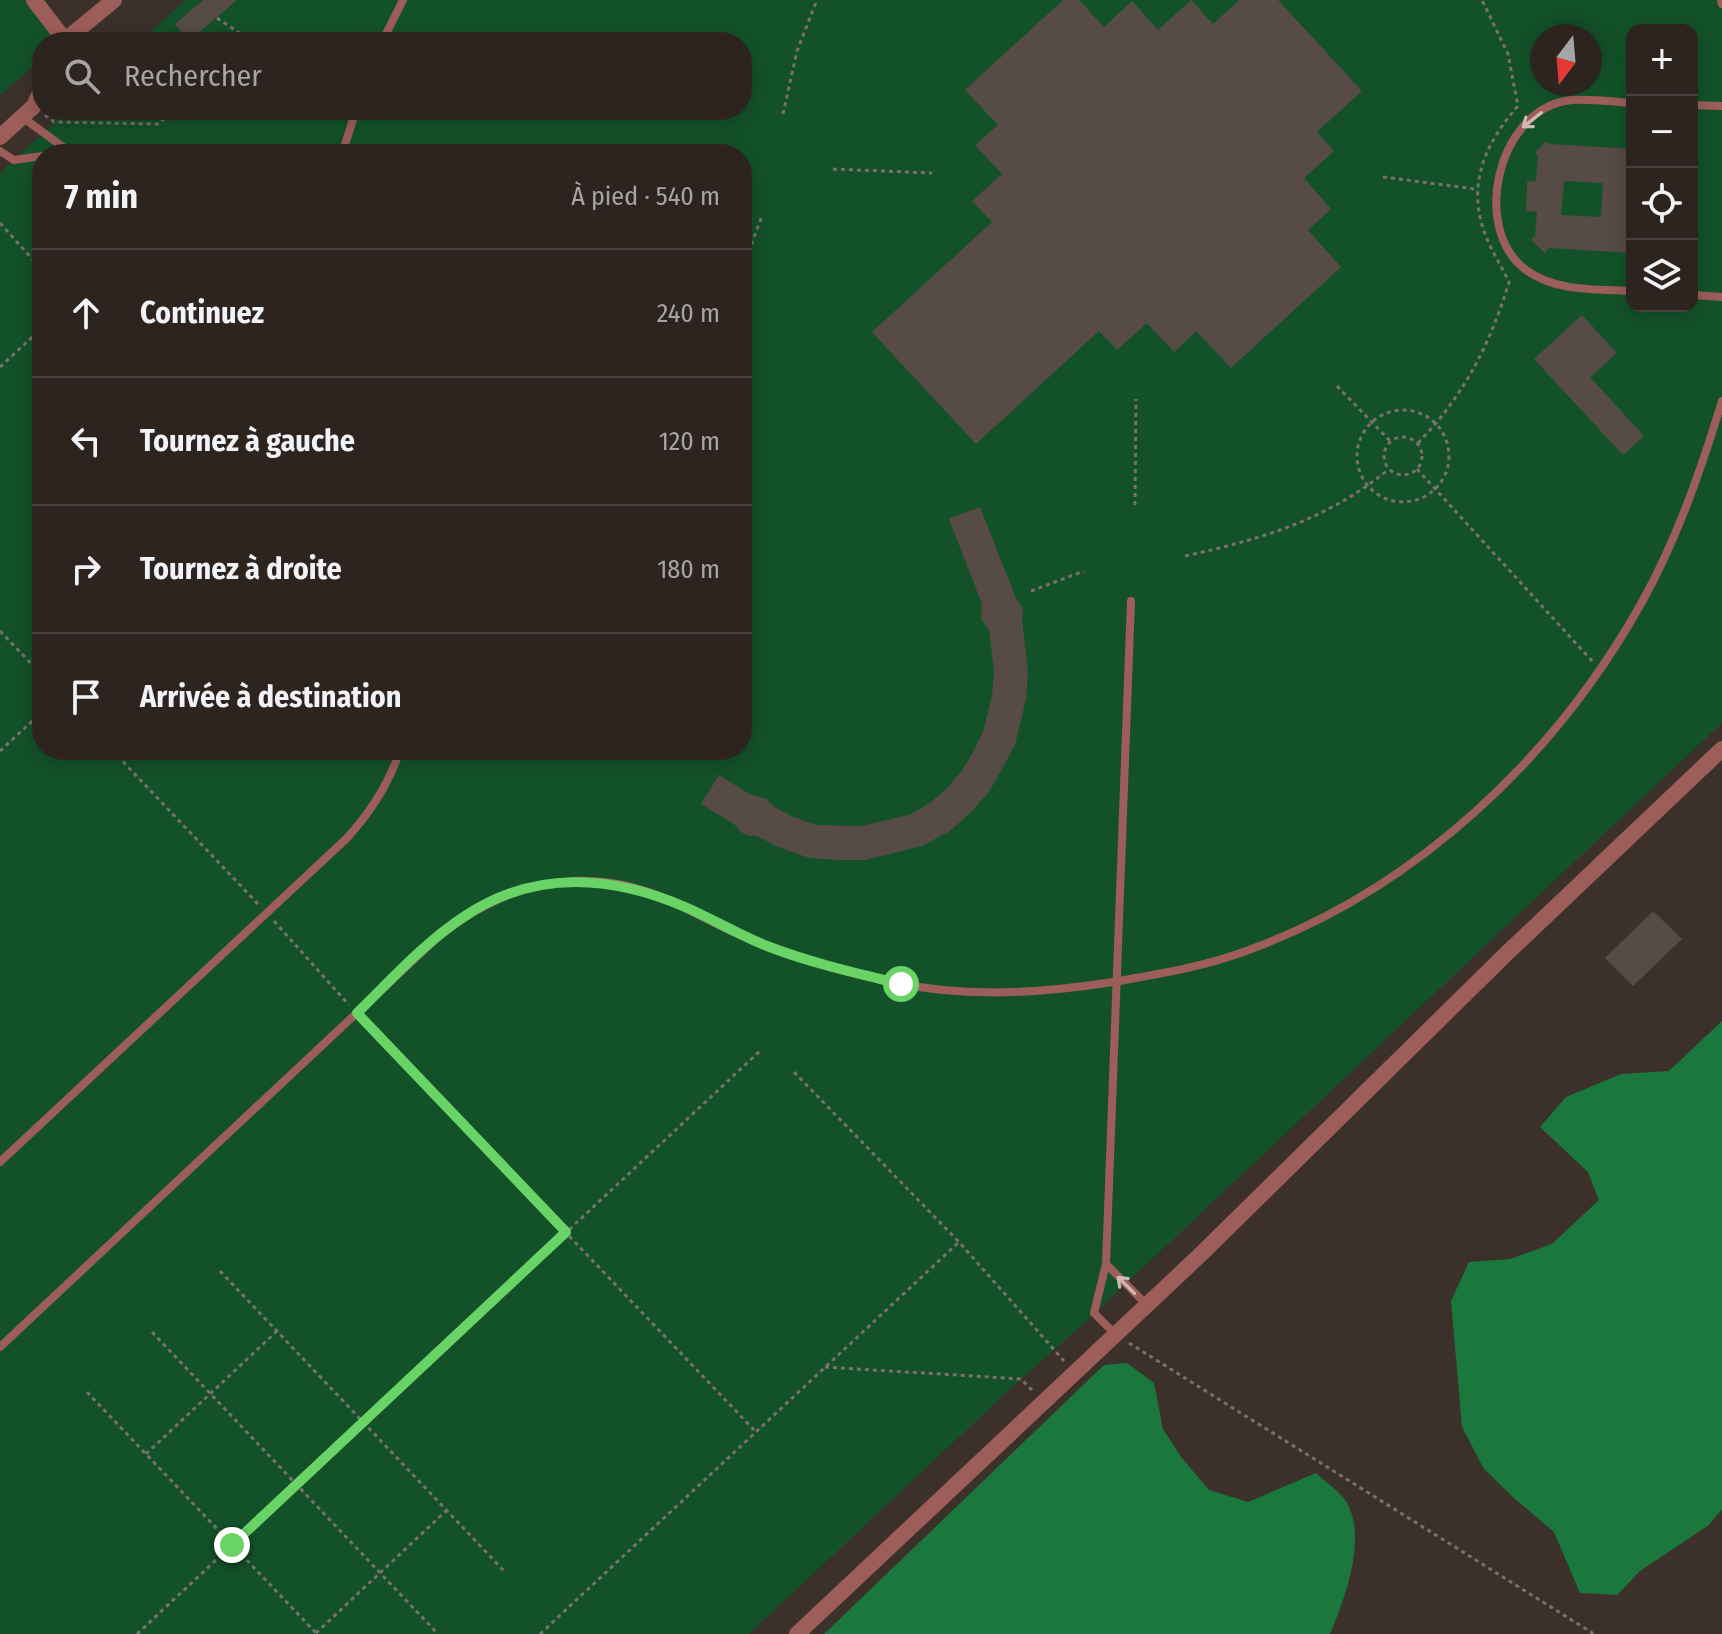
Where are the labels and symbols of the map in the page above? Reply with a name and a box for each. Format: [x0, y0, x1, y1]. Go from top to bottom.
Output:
north arrow [1530, 24, 1602, 96]
one-way arrow [1522, 111, 1543, 129]
route start [883, 966, 919, 1002]
one-way arrow [1117, 1276, 1136, 1295]
route end [214, 1527, 250, 1563]

